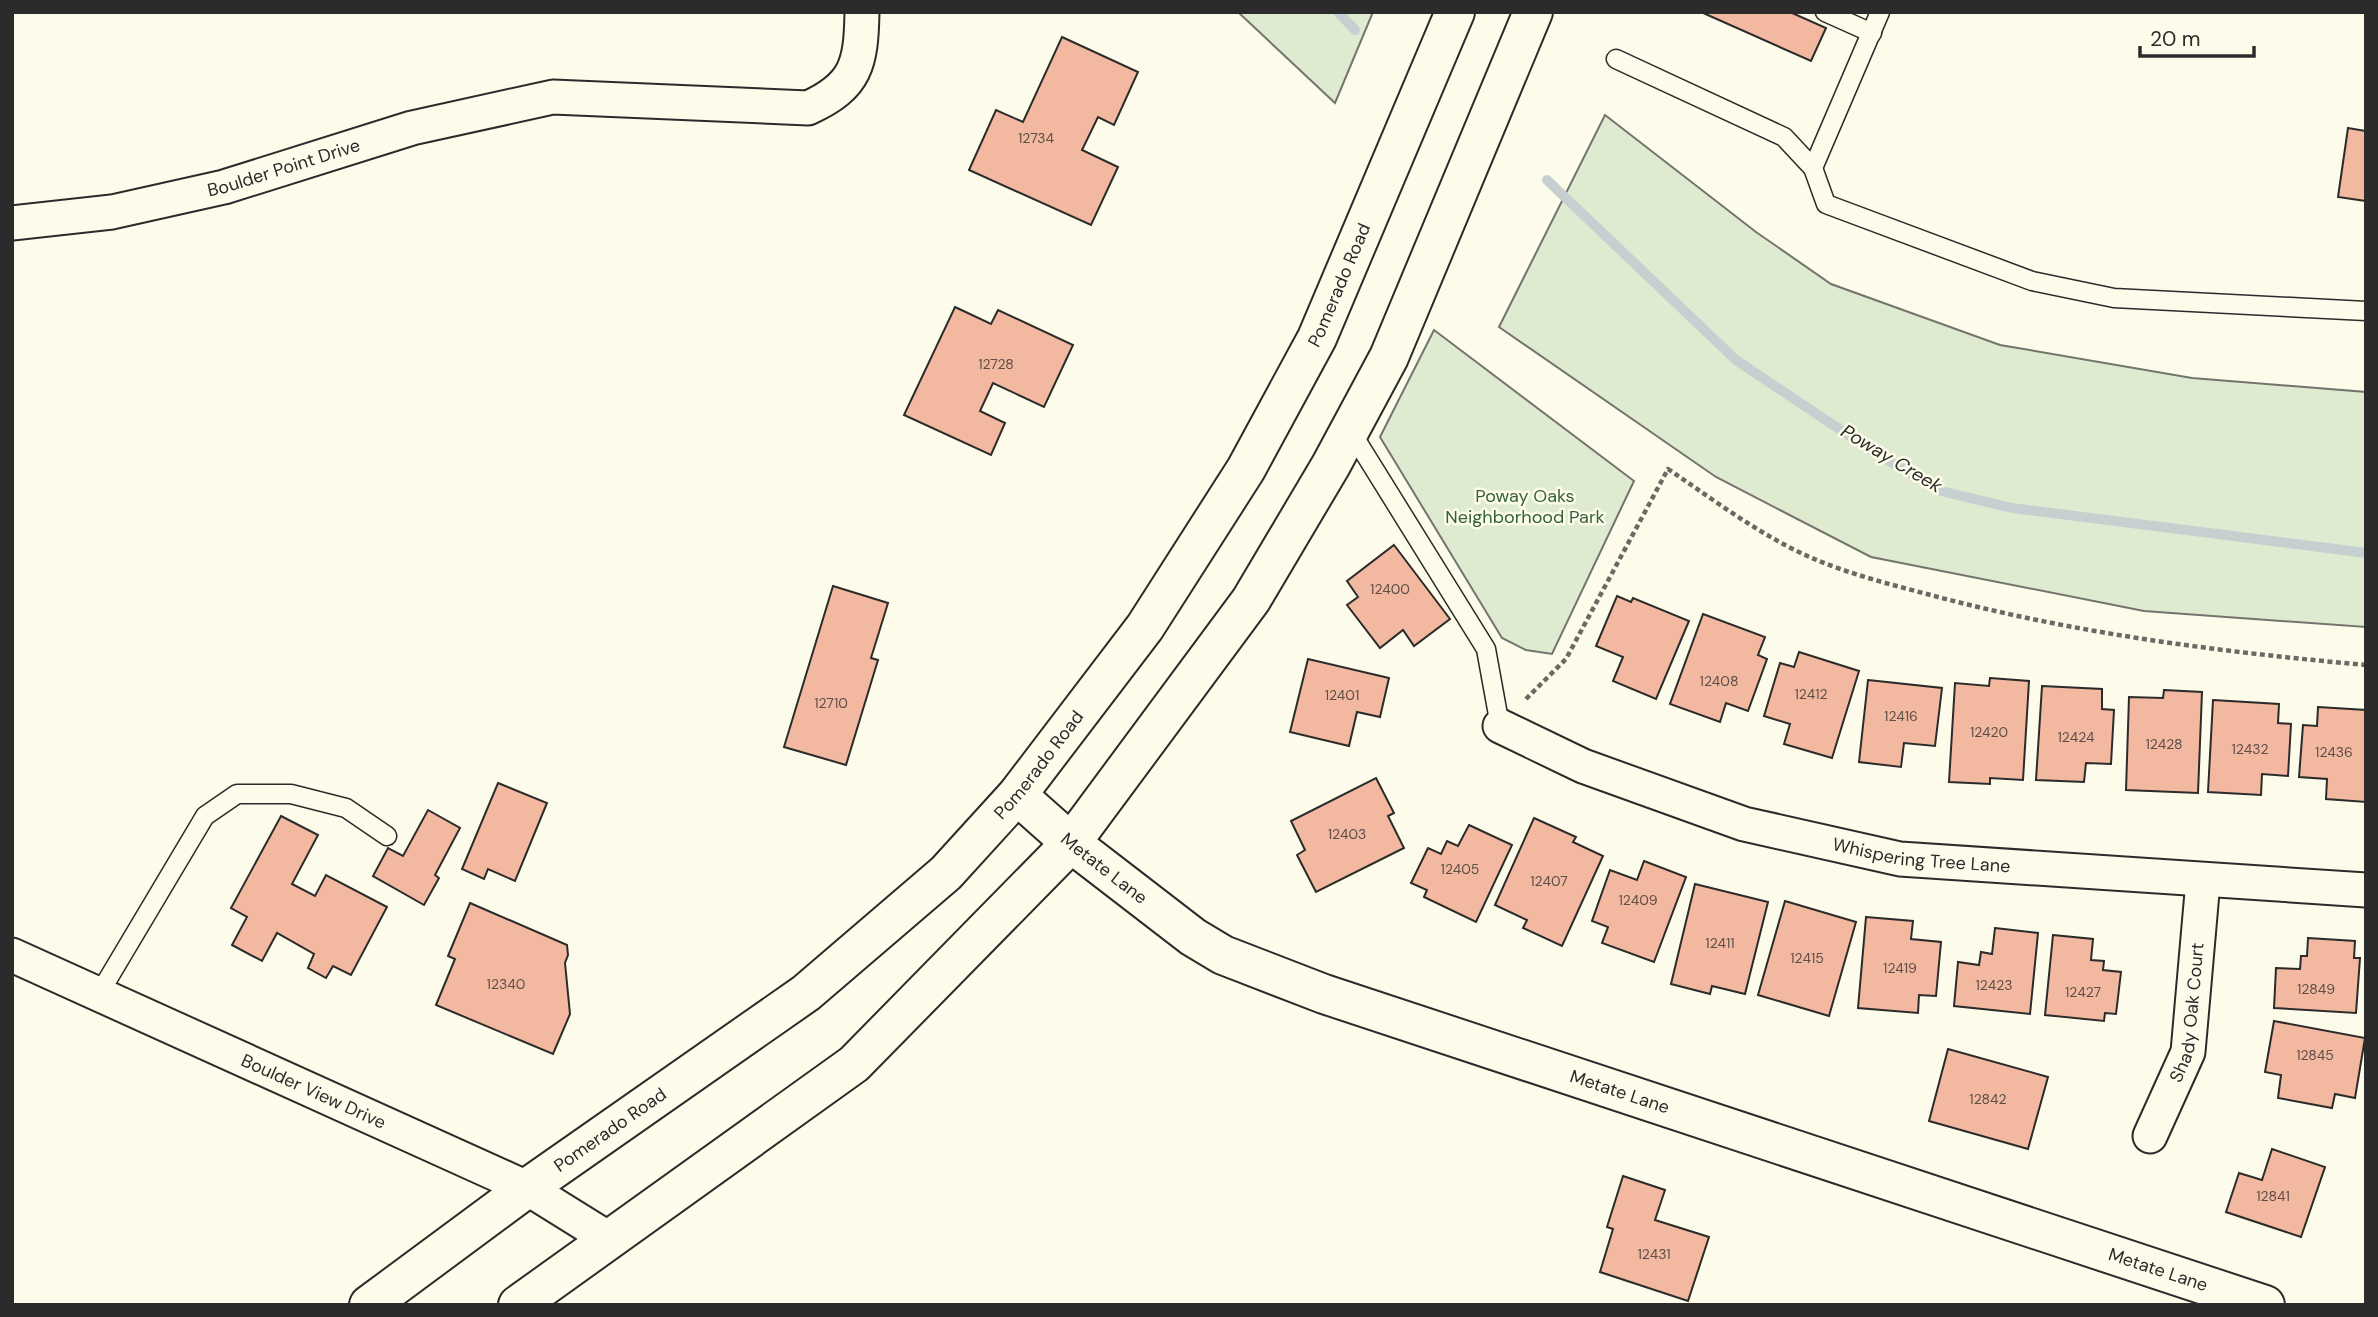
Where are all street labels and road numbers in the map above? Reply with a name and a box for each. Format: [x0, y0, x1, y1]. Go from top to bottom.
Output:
street label: Boulder Point Drive [205, 133, 363, 202]
street label: Pomerado Road [1302, 220, 1376, 351]
street label: Pomerado Road [989, 706, 1089, 824]
street label: Metate Lane [1056, 827, 1152, 910]
street label: Whispering Tree Lane [1830, 832, 2011, 878]
street label: Shady Oak Court [2164, 942, 2210, 1086]
street label: Boulder View Drive [237, 1048, 390, 1135]
street label: Metate Lane [1567, 1064, 1673, 1119]
street label: Pomerado Road [549, 1082, 671, 1178]
street label: Metate Lane [2105, 1242, 2211, 1297]

